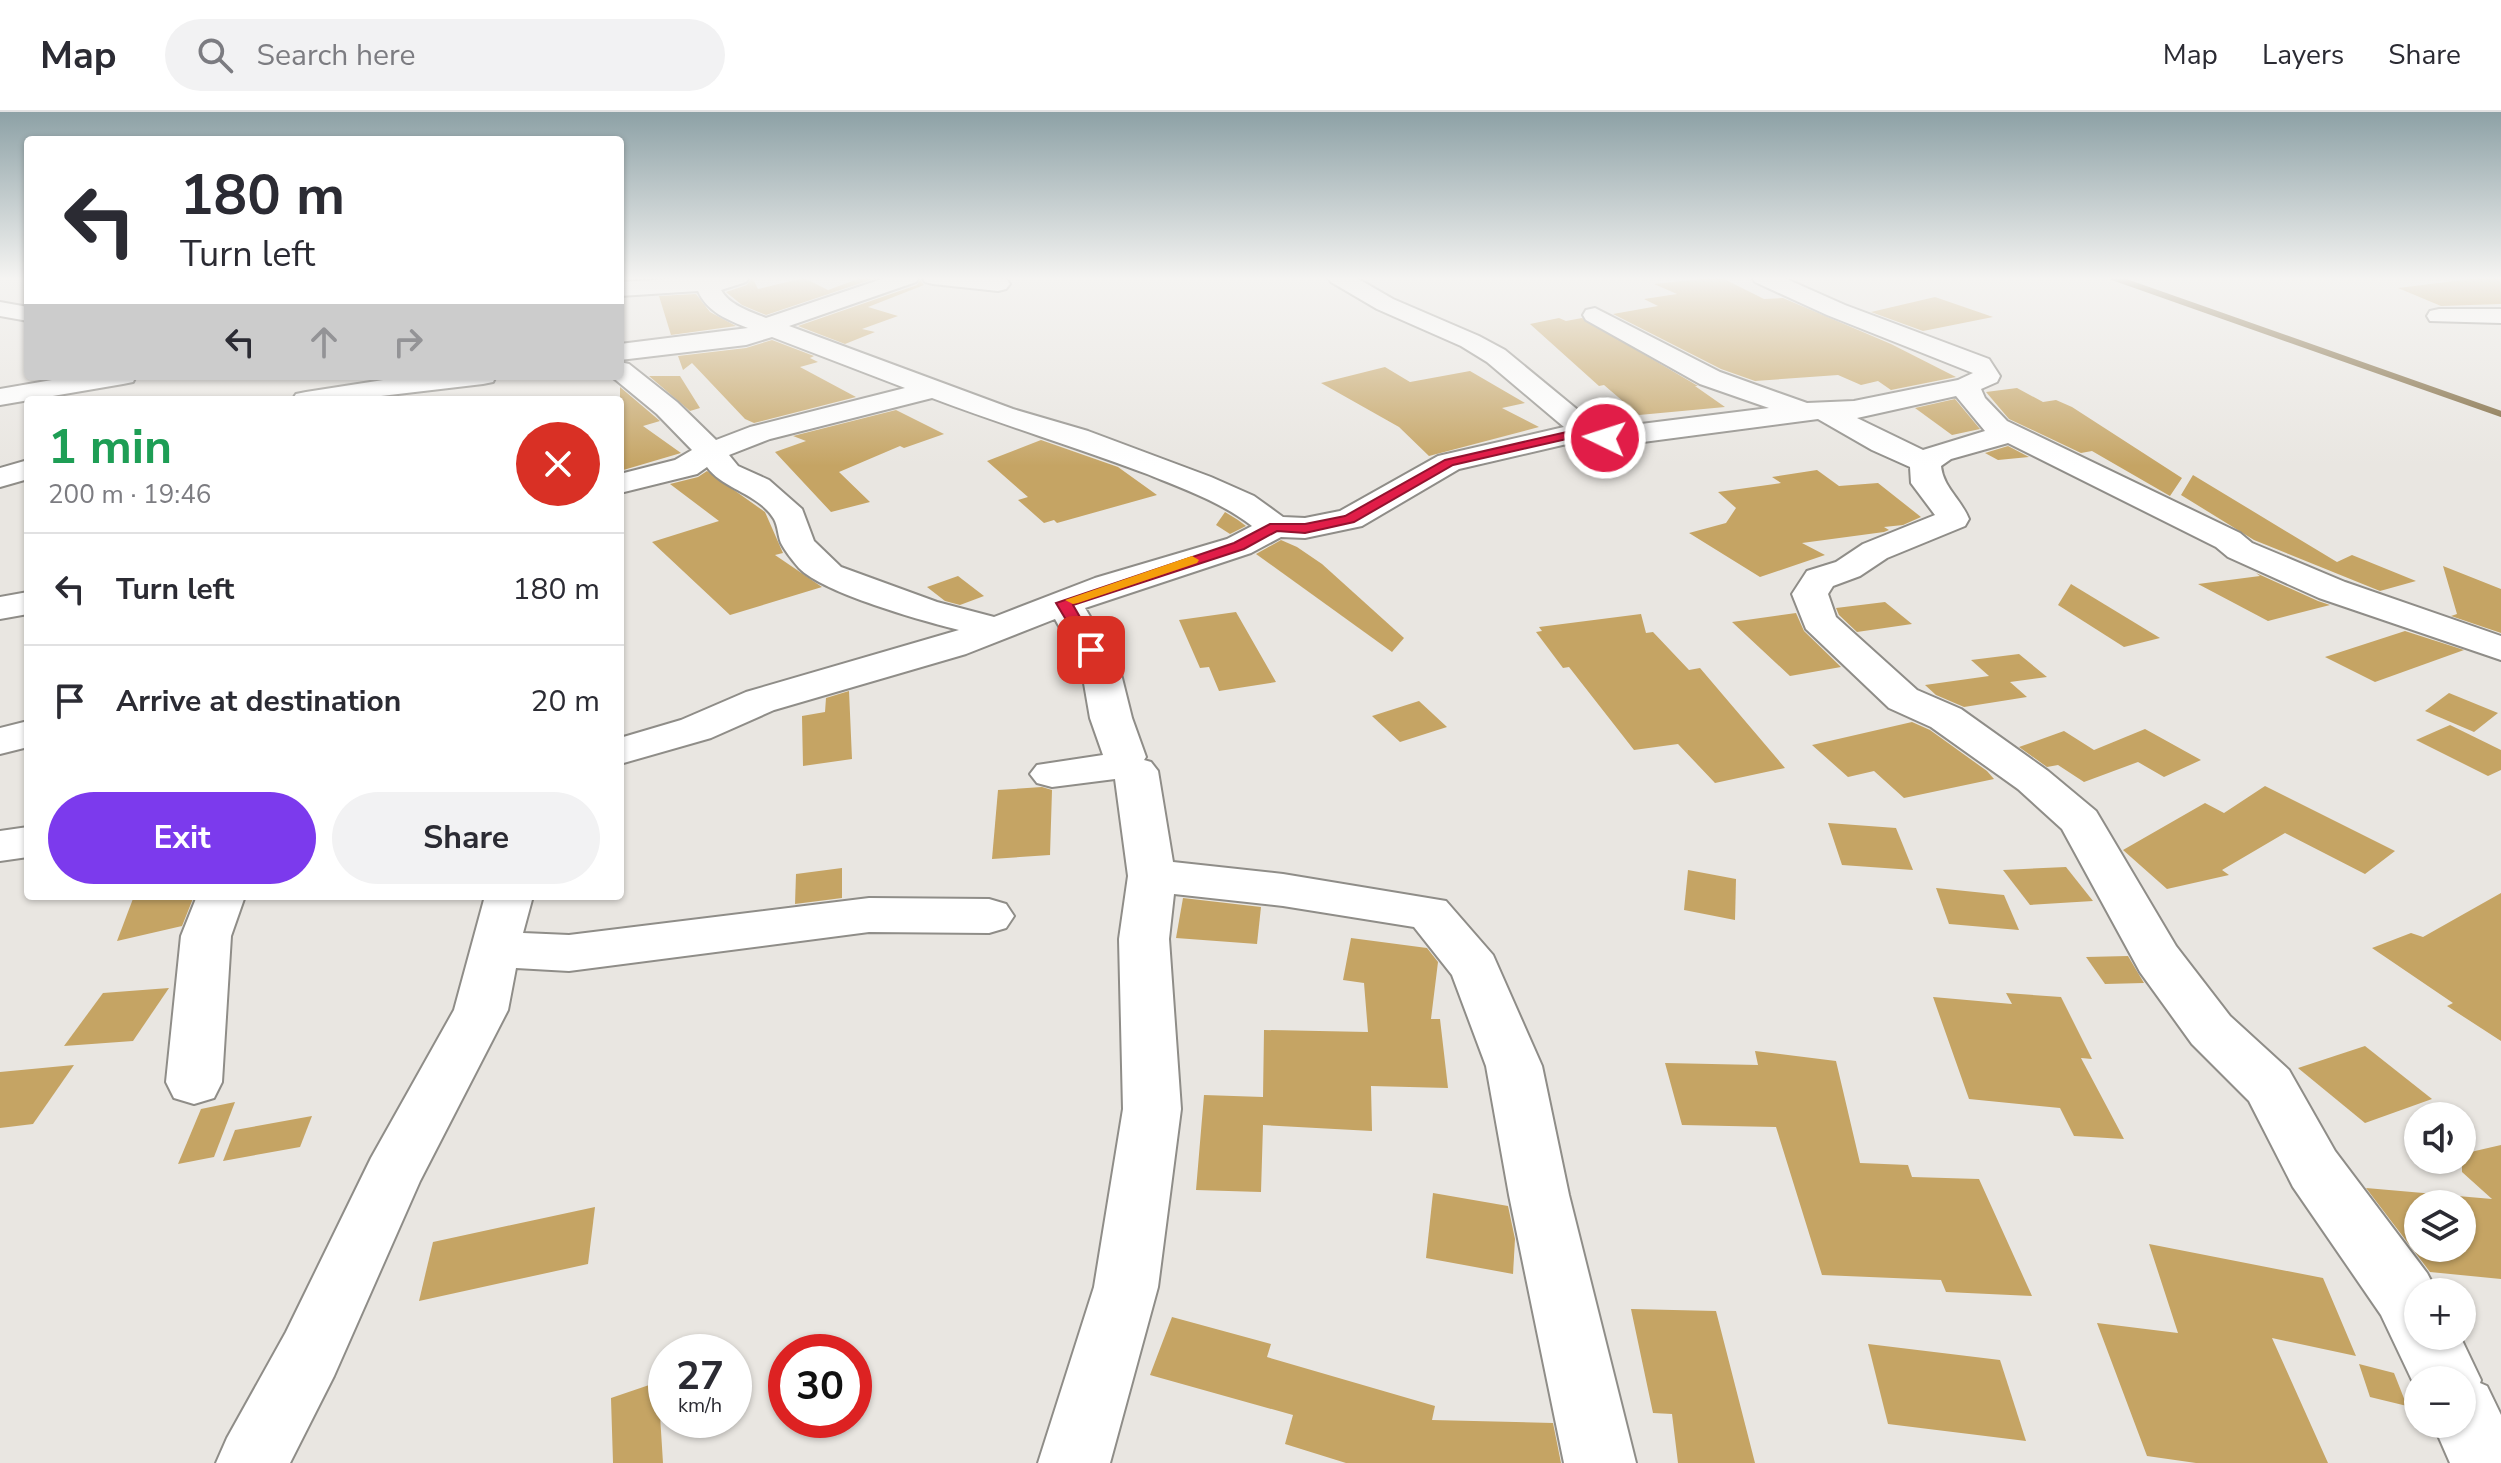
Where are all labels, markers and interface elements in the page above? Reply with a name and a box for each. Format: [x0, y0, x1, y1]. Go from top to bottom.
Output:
search box [165, 19, 725, 91]
text: Map [40, 30, 117, 81]
icon: search [193, 33, 237, 77]
text: Search here [257, 35, 416, 76]
text: Map [2163, 36, 2218, 74]
text: Layers [2262, 36, 2344, 74]
text: Share [2388, 36, 2461, 74]
text: 180 m [180, 157, 345, 234]
icon: left [48, 168, 152, 272]
text: Turn left [180, 230, 315, 279]
icon: left [218, 320, 262, 364]
icon: ahead [302, 320, 346, 364]
icon: right [386, 320, 430, 364]
position arrow [1563, 396, 1647, 480]
text: 1 min [48, 414, 172, 480]
button: close [516, 422, 600, 506]
text: 200 m · 19:46 [48, 477, 211, 512]
icon: left [48, 567, 92, 611]
text: Turn left [116, 569, 234, 610]
text: 180 m [513, 569, 600, 610]
pin [1057, 616, 1125, 684]
icon: arrive [1069, 628, 1113, 672]
icon: arrive [48, 679, 92, 723]
text: Arrive at destination [116, 681, 401, 722]
text: 20 m [531, 681, 600, 722]
button: Exit [48, 792, 316, 884]
button: Share [332, 792, 600, 884]
map controls [2404, 1102, 2476, 1438]
button: sound [2404, 1102, 2476, 1174]
button: layers [2404, 1190, 2476, 1262]
button: + [2404, 1278, 2476, 1350]
speed limit sign: 30 [768, 1334, 872, 1438]
text: 27 [676, 1349, 724, 1403]
button: − [2404, 1366, 2476, 1438]
text: km/h [678, 1392, 722, 1419]

